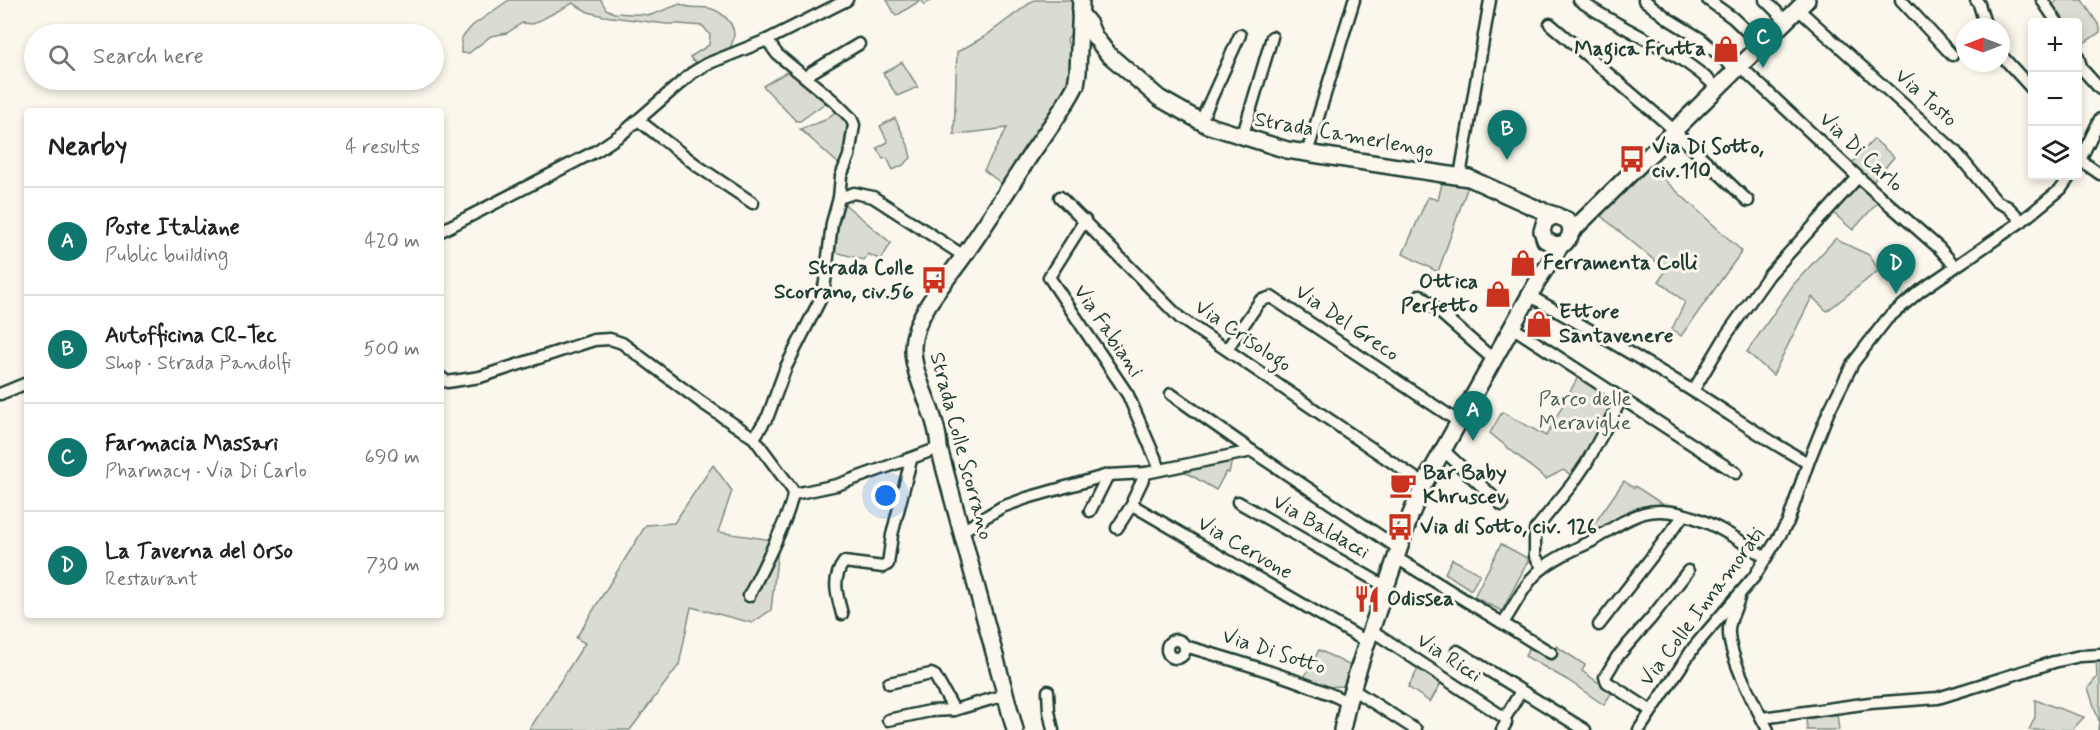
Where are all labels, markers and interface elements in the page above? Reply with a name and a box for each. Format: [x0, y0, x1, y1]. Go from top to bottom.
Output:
north arrow [1956, 18, 2010, 72]
map controls [2028, 18, 2082, 180]
button: + [2028, 18, 2082, 72]
pin: C [1744, 19, 1782, 68]
search box [24, 24, 444, 90]
shop icon: Magica Frutta [1711, 34, 1741, 64]
place label: Magica Frutta [1574, 35, 1706, 65]
icon: search [45, 41, 78, 74]
text: Search here [93, 43, 204, 71]
street label: Via Tosto [1889, 62, 1963, 134]
button: − [2028, 72, 2082, 126]
street label: Strada Camerlengo [1252, 105, 1436, 165]
street label: Via Di Carlo [1813, 106, 1909, 198]
pin: B [1488, 110, 1526, 160]
button: layers [2028, 126, 2082, 180]
text: Nearby [48, 130, 127, 164]
place label: Via Di Sotto, civ.110 [1652, 133, 1764, 185]
text: 4 results [345, 134, 420, 161]
bus stop icon: Via Di Sotto, civ.110 [1617, 144, 1647, 174]
text: Poste Italiane [105, 214, 240, 242]
text: A [61, 228, 74, 255]
text: 420 m [364, 228, 420, 255]
text: Public building [105, 242, 228, 269]
pin: D [1876, 244, 1916, 294]
shop icon: Ferramenta Colli [1508, 248, 1538, 278]
place label: Ferramenta Colli [1543, 249, 1697, 277]
place label: Strada Colle Scorrano, civ.56 [774, 254, 915, 306]
bus stop icon: Strada Colle Scorrano, civ.56 [919, 265, 949, 295]
place label: Ottica Perfetto [1401, 268, 1478, 320]
street label: Via Del Greco [1290, 278, 1404, 368]
street label: Via Fabiani [1067, 279, 1150, 383]
shop icon: Ottica Perfetto [1483, 279, 1513, 309]
street label: Via Crisologo [1188, 293, 1297, 380]
place label: Ettore Santavenere [1559, 298, 1673, 350]
shop icon: Ettore Santavenere [1524, 309, 1554, 339]
text: Autofficina CR-Tec [105, 322, 277, 350]
text: B [61, 336, 74, 363]
text: 500 m [363, 336, 420, 363]
street label: Strada Colle Scorrano [922, 349, 1000, 543]
text: Shop · Strada Pandolfi [105, 350, 291, 377]
park label: Parco delle Meraviglie [1538, 385, 1632, 437]
pin: A [1454, 392, 1492, 441]
text: Farmacia Massari [105, 430, 278, 458]
text: C [60, 444, 75, 471]
text: 690 m [365, 444, 420, 471]
text: Pharmacy · Via Di Carlo [105, 458, 307, 485]
place label: Bar Baby Khruscev [1423, 459, 1507, 511]
cafe icon: Bar Baby Khruscev [1388, 470, 1418, 500]
your location [871, 481, 900, 510]
street label: Via Baldacci [1267, 488, 1375, 566]
street label: Via Cervone [1192, 509, 1298, 587]
bus stop icon: Via di Sotto, civ. 126 [1385, 512, 1415, 542]
place label: Via di Sotto, civ. 126 [1420, 513, 1597, 541]
street label: Via Colle Innamorati [1633, 522, 1771, 692]
text: La Taverna del Orso [105, 538, 293, 566]
text: D [61, 552, 74, 579]
text: 730 m [366, 552, 420, 579]
text: Restaurant [105, 566, 198, 593]
restaurant icon: Odissea [1352, 584, 1382, 614]
place label: Odissea [1387, 585, 1454, 613]
street label: Via Di Sotto [1219, 622, 1329, 682]
street label: Via Ricci [1411, 627, 1487, 690]

